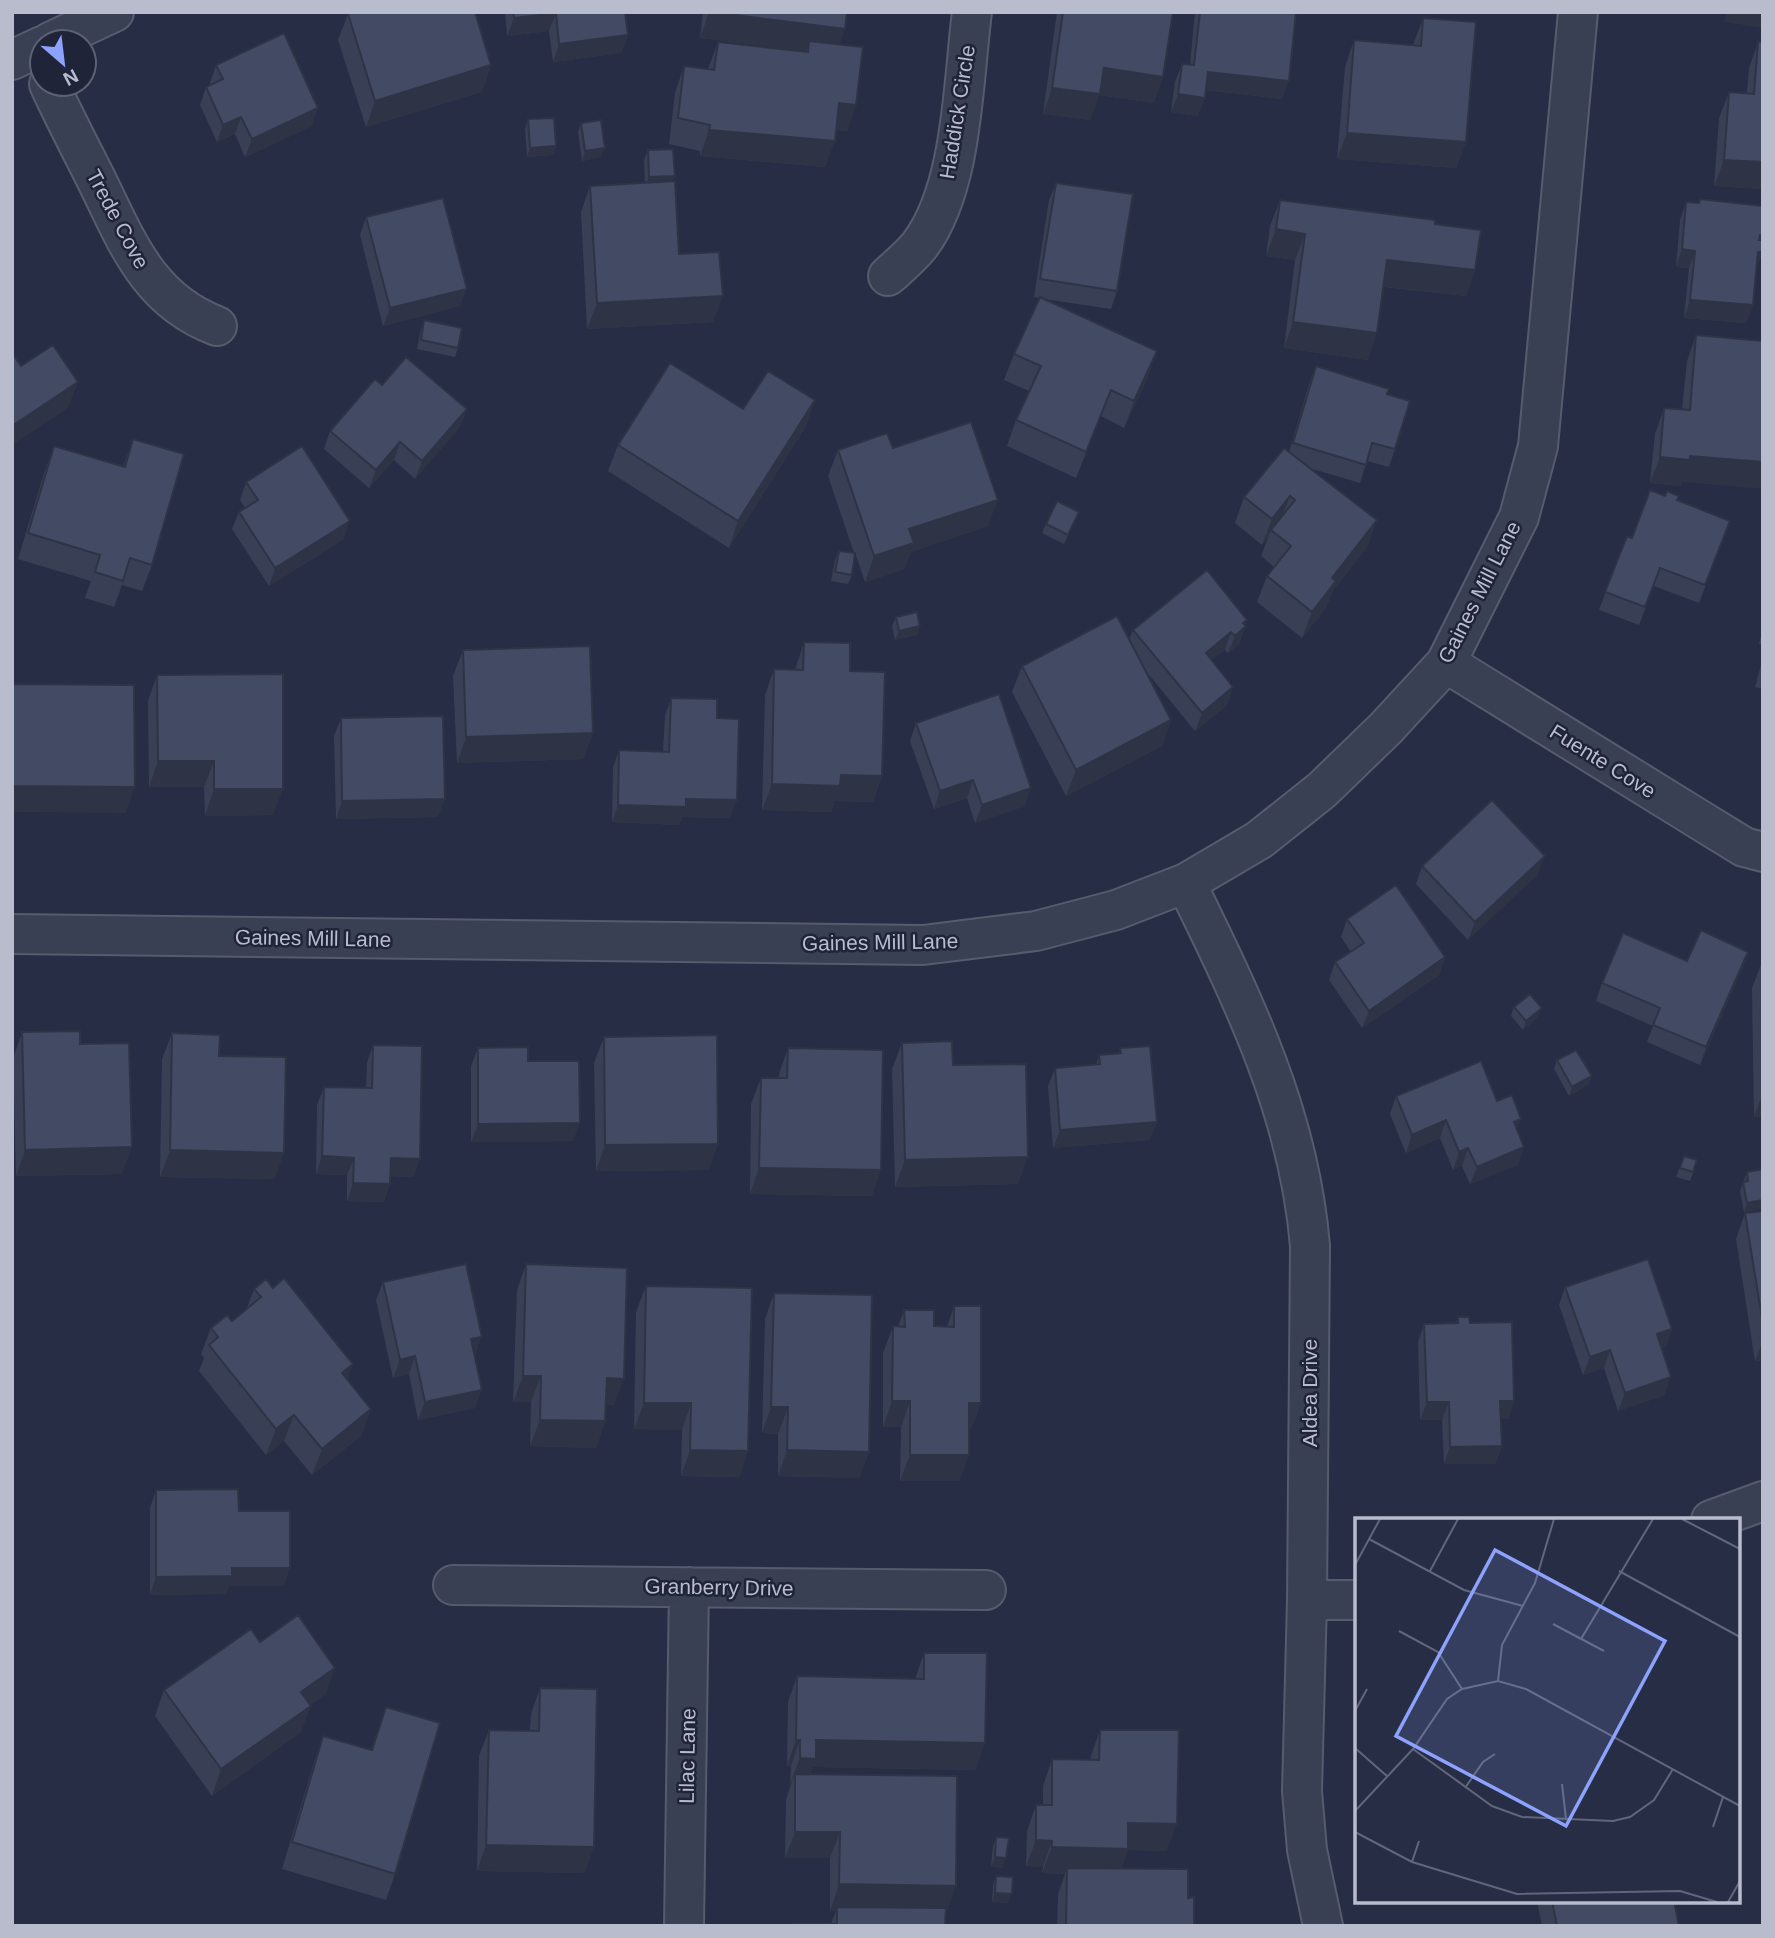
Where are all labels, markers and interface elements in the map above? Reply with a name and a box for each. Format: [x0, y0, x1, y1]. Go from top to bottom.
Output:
north arrow [28, 28, 98, 98]
street label: Haddick Circle [935, 43, 979, 181]
text: N [60, 65, 82, 90]
street label: Trede Cove [82, 166, 154, 272]
street label: Gaines Mill Lane [1433, 517, 1525, 667]
street label: Fuente Cove [1546, 719, 1660, 803]
street label: Gaines Mill Lane [235, 925, 391, 951]
street label: Gaines Mill Lane [802, 929, 958, 955]
street label: Aldea Drive [1298, 1339, 1321, 1447]
inset map [1355, 1518, 1740, 1903]
street label: Granberry Drive [644, 1574, 794, 1600]
street label: Lilac Lane [675, 1708, 699, 1804]

